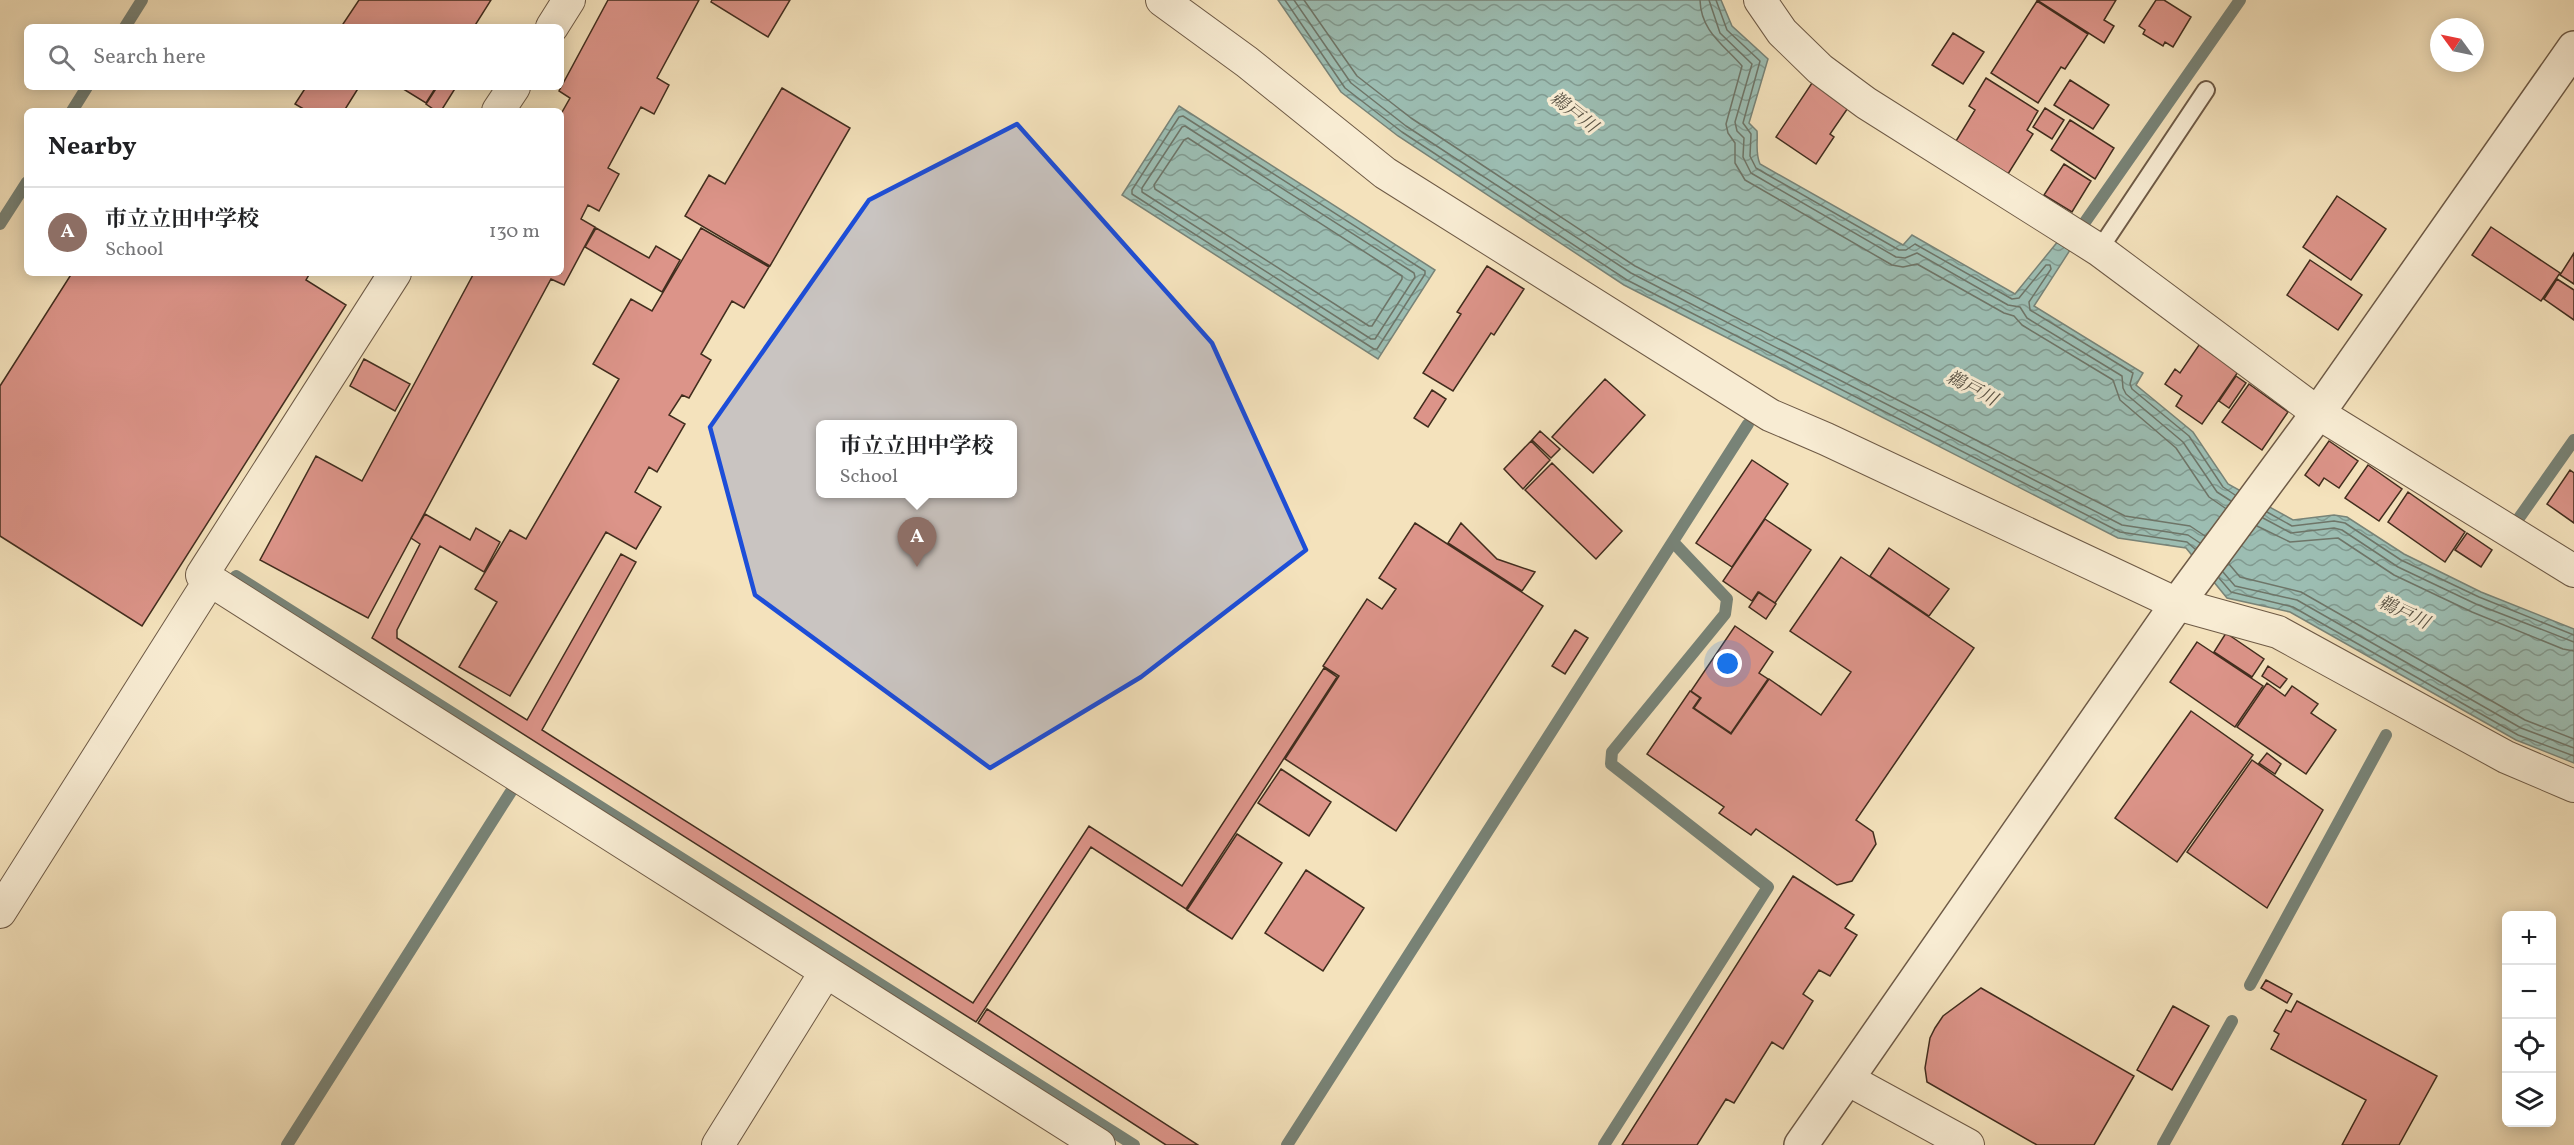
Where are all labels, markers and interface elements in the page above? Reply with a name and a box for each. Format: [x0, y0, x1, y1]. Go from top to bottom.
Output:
north arrow [2430, 18, 2484, 72]
search box [24, 24, 564, 90]
icon: search [45, 41, 78, 74]
text: Search here [93, 42, 206, 73]
water label: 鵜戸川 [1544, 87, 1604, 141]
text: Nearby [48, 129, 137, 165]
text: 市立立田中学校 [105, 205, 259, 236]
text: A [60, 218, 75, 246]
text: 130 m [489, 218, 540, 246]
text: School [105, 236, 163, 264]
water label: 鵜戸川 [1942, 366, 2003, 414]
popup [816, 420, 1017, 498]
text: 市立立田中学校 [839, 432, 994, 463]
text: School [839, 463, 898, 491]
pin: A [898, 518, 936, 567]
water label: 鵜戸川 [2374, 591, 2435, 637]
your location [1713, 649, 1742, 678]
map controls [2502, 911, 2556, 1127]
button: + [2502, 911, 2556, 965]
button: − [2502, 965, 2556, 1019]
button: locate [2502, 1019, 2556, 1073]
button: layers [2502, 1073, 2556, 1127]

